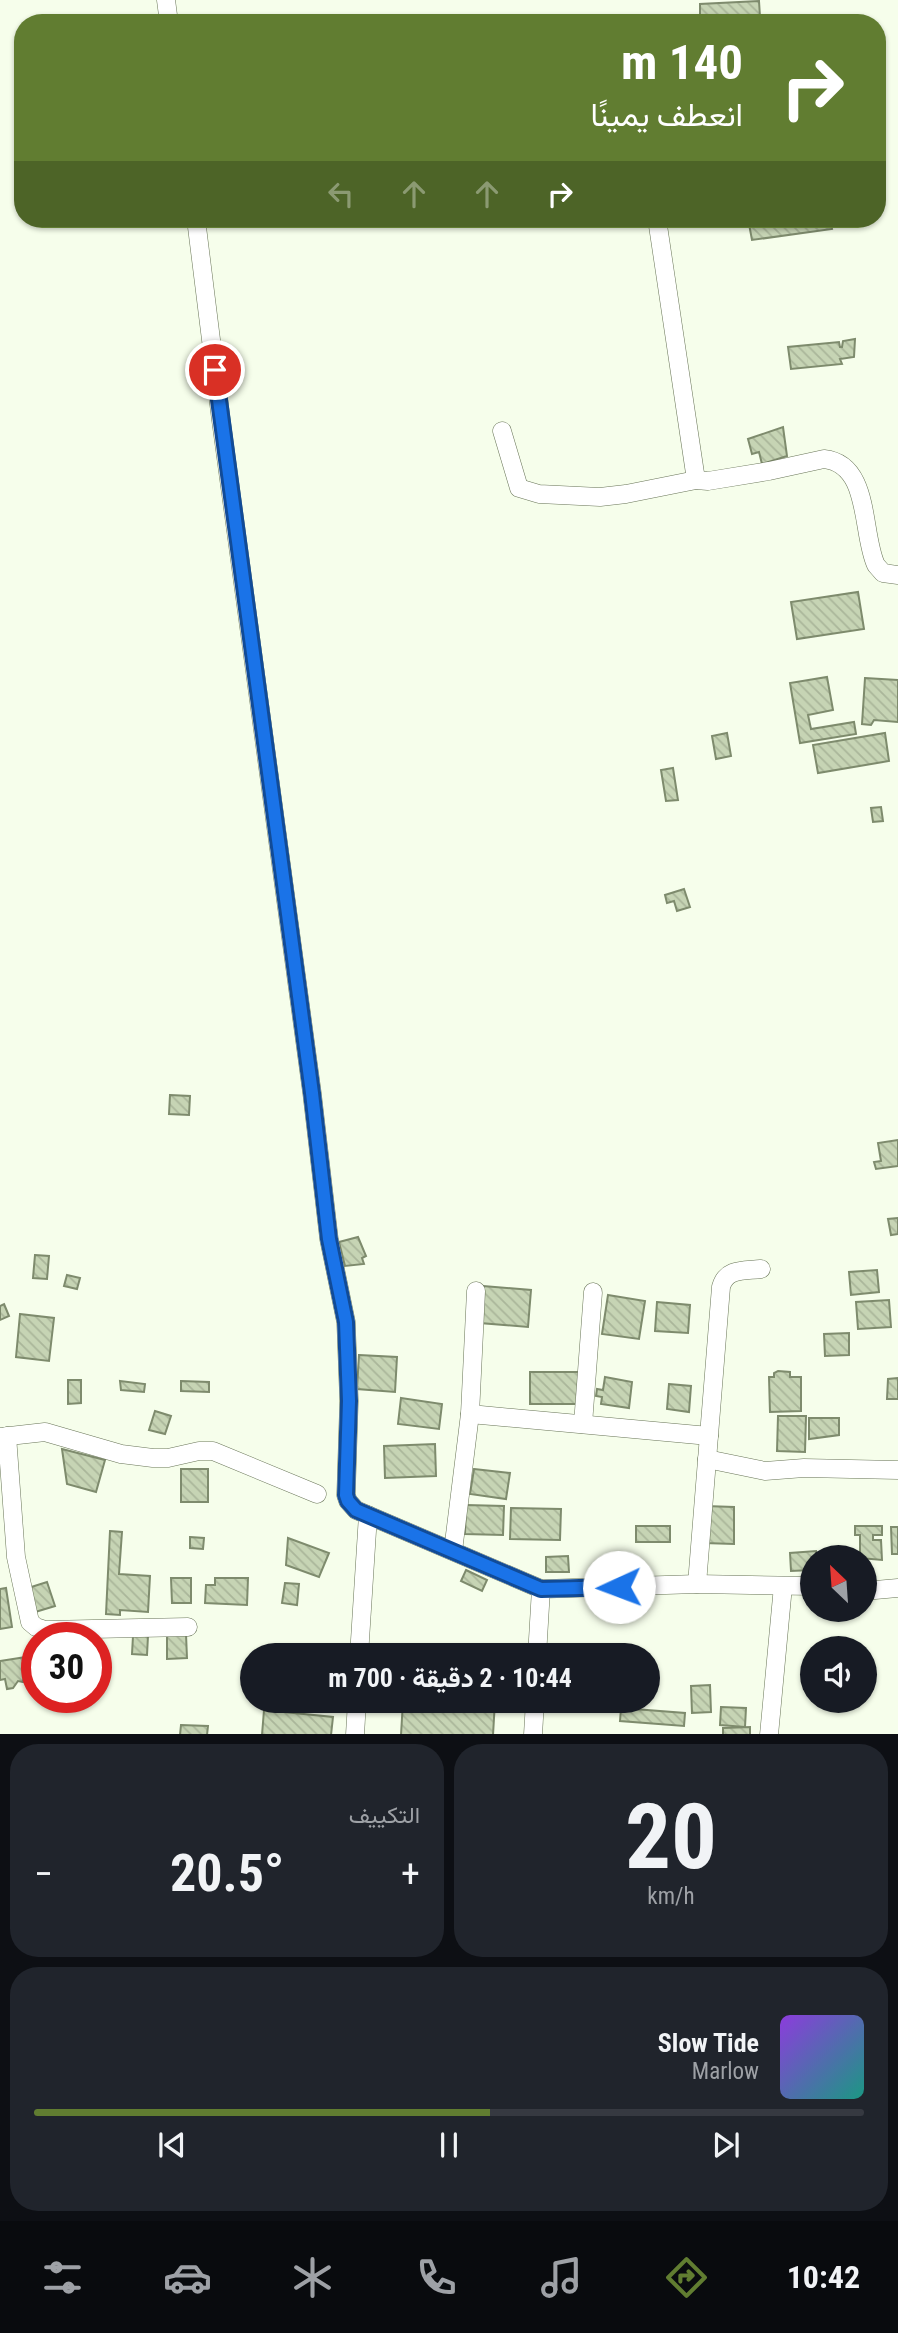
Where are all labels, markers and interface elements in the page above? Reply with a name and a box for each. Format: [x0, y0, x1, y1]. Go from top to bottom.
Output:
text: 140 m [621, 34, 743, 91]
icon: right [767, 42, 858, 133]
text: انعطف يمينًا [590, 96, 743, 134]
icon: left [322, 175, 360, 213]
icon: ahead [395, 175, 433, 213]
icon: ahead [468, 175, 506, 213]
icon: right [541, 175, 579, 213]
pin [185, 340, 245, 400]
icon: arrive [196, 351, 234, 389]
north arrow [800, 1545, 877, 1622]
map controls [800, 1545, 877, 1713]
position arrow [582, 1550, 656, 1624]
speed limit sign: 30 [21, 1622, 112, 1713]
button: sound [800, 1636, 877, 1713]
text: 10:44 · 2 دقيقة · 700 m [328, 1663, 572, 1693]
text: 20 [625, 1784, 717, 1890]
text: التكييف [349, 1802, 420, 1829]
text: 20.5° [170, 1843, 284, 1904]
text: − [34, 1852, 53, 1896]
text: + [401, 1852, 420, 1896]
text: km/h [647, 1883, 695, 1910]
text: Slow Tide [658, 2028, 759, 2058]
text: Marlow [692, 2058, 759, 2085]
icon: previous [153, 2126, 191, 2164]
icon: pause [430, 2126, 468, 2164]
icon: next [707, 2126, 745, 2164]
icon: filters [38, 2253, 87, 2302]
icon: car [163, 2253, 212, 2302]
icon: climate [288, 2253, 337, 2302]
icon: phone [412, 2253, 461, 2302]
icon: music [537, 2253, 586, 2302]
icon: directions [662, 2253, 711, 2302]
text: 10:42 [787, 2258, 860, 2296]

